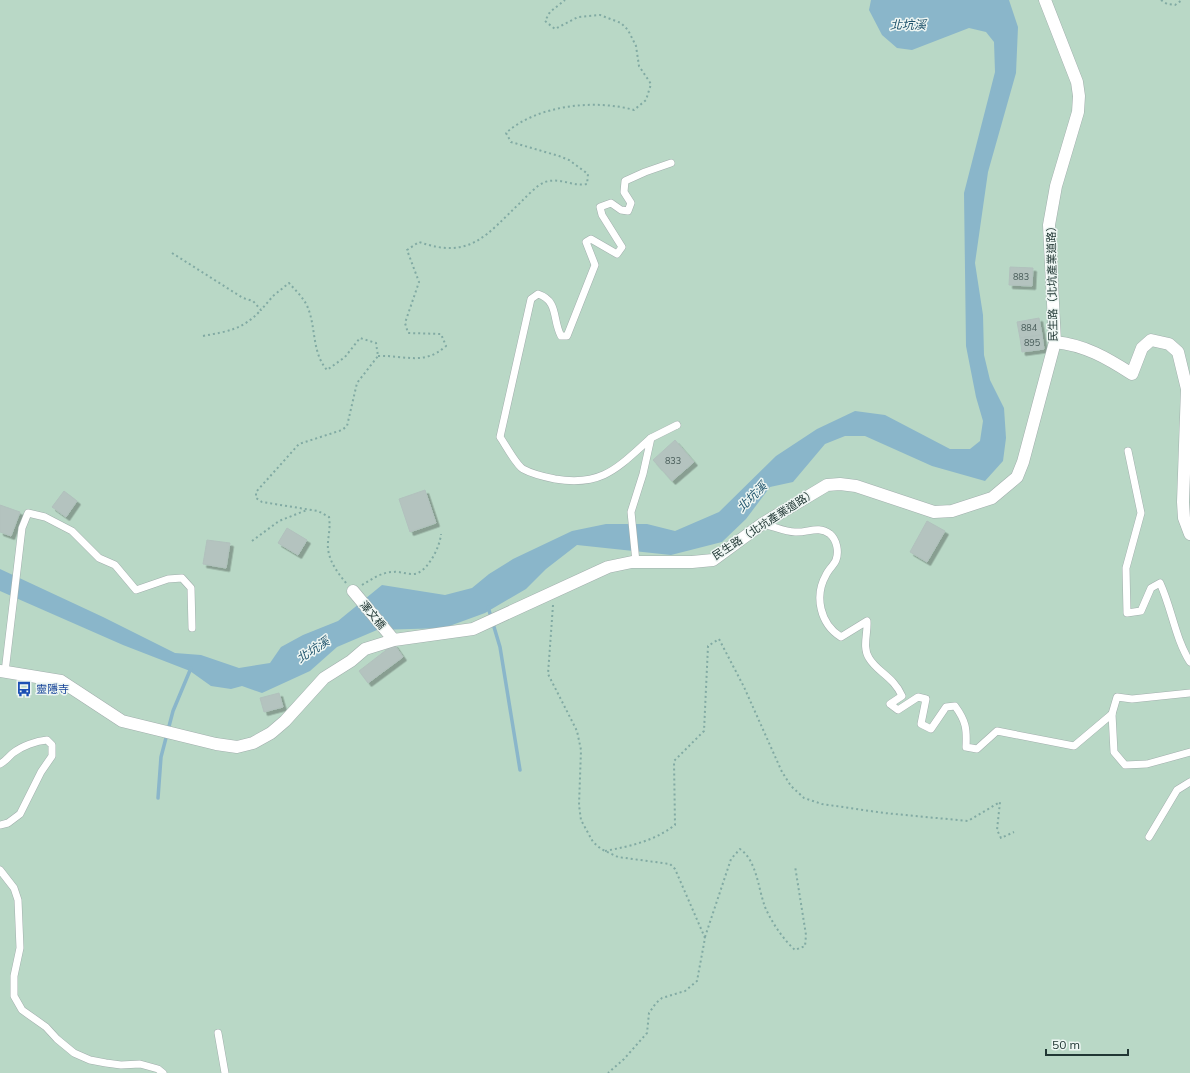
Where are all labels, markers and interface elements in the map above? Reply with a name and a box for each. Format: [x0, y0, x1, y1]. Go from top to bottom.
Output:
water label: 北坑溪 [890, 17, 928, 32]
street label: 民生路（北坑產業道路） [1044, 220, 1060, 342]
house number: 883 [1013, 271, 1029, 282]
house number: 884 [1021, 322, 1038, 333]
house number: 895 [1024, 337, 1041, 348]
house number: 833 [665, 455, 681, 466]
water label: 北坑溪 [734, 477, 771, 515]
street label: 民生路（北坑產業道路） [709, 485, 819, 563]
street label: 澤文橋 [357, 598, 389, 632]
water label: 北坑溪 [294, 632, 334, 666]
bus stop icon: 靈隱寺 [15, 680, 33, 698]
place label: 靈隱寺 [36, 682, 69, 696]
scale bar [1046, 1031, 1128, 1057]
text: 50 m [1052, 1037, 1080, 1052]

